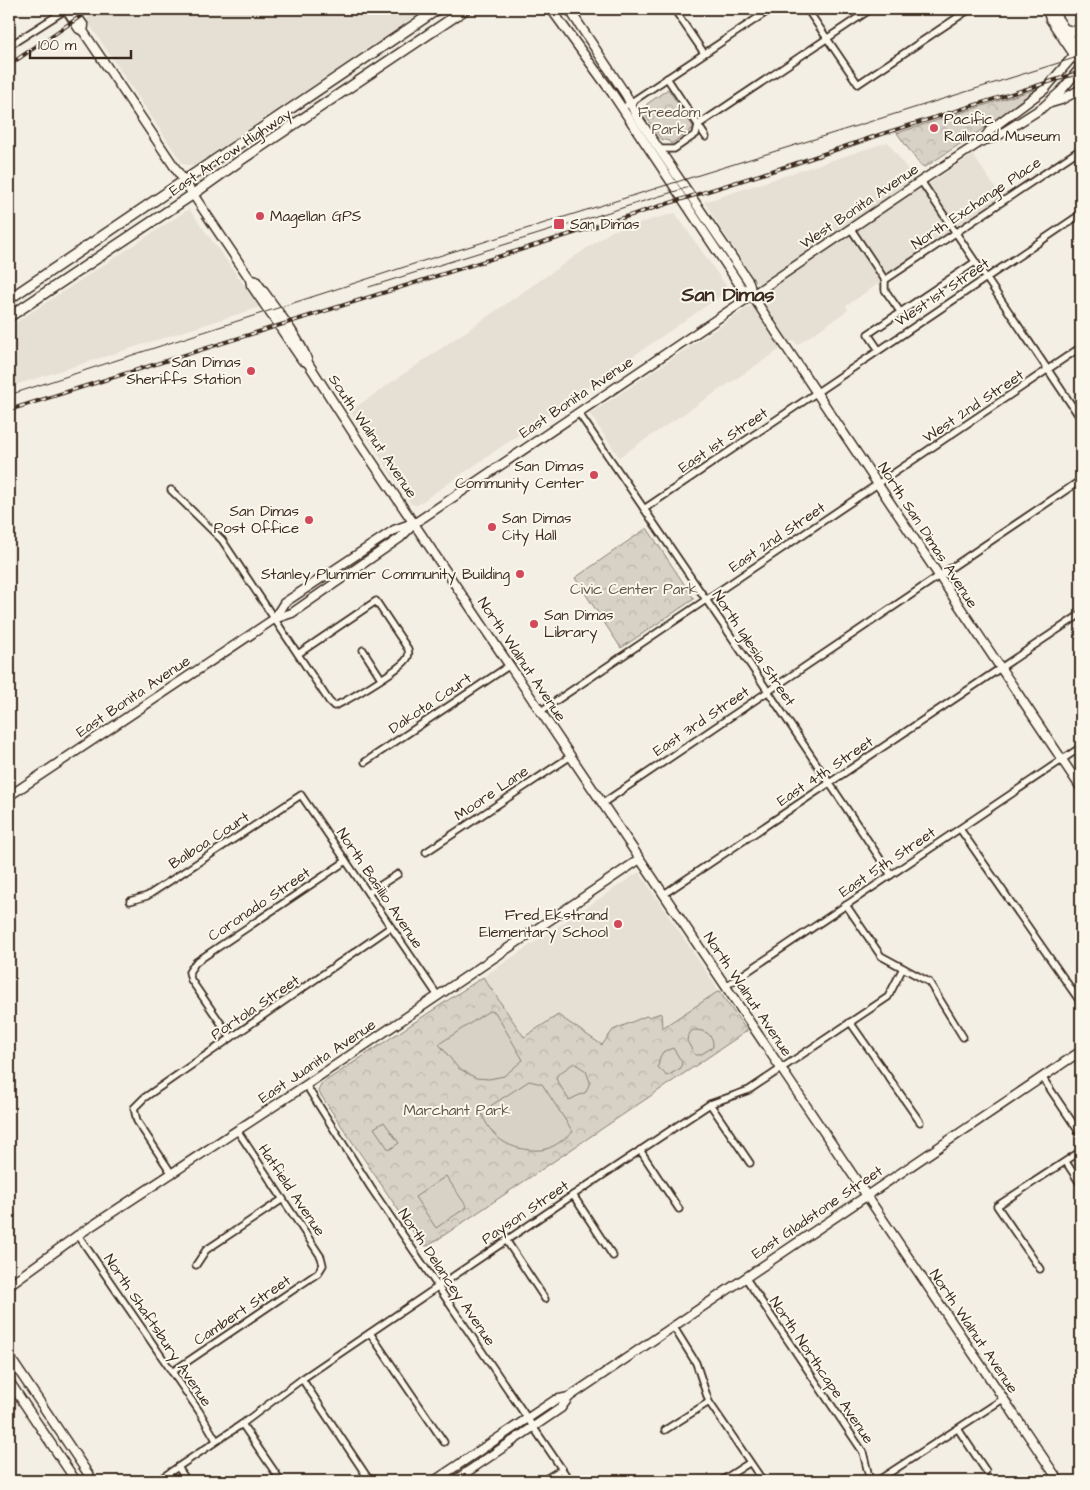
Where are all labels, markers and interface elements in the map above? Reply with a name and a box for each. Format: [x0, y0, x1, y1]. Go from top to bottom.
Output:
scale bar [30, 28, 131, 60]
text: 100 m [38, 35, 77, 56]
park label: Freedom Park [638, 102, 701, 140]
street label: East Arrow Highway [165, 104, 296, 202]
place label: Pacific Railroad Museum [944, 109, 1060, 147]
marker: Pacific Railroad Museum [928, 122, 940, 134]
street label: North Exchange Place [907, 152, 1046, 256]
street label: West Bonita Avenue [796, 159, 923, 254]
place label: Magellan GPS [270, 206, 362, 228]
marker: Magellan GPS [254, 210, 266, 222]
place label: San Dimas [570, 214, 640, 235]
marker: San Dimas [552, 217, 566, 231]
street label: West 1st Street [891, 253, 994, 332]
district label: San Dimas [681, 281, 774, 309]
street label: East Bonita Avenue [515, 351, 637, 443]
place label: San Dimas Sheriffs Station [126, 352, 241, 390]
marker: San Dimas Sheriffs Station [245, 365, 257, 377]
street label: West 2nd Street [919, 365, 1028, 448]
street label: South Walnut Avenue [323, 370, 422, 502]
street label: East 1st Street [674, 403, 772, 478]
place label: San Dimas Community Center [455, 456, 584, 495]
street label: North San Dimas Avenue [872, 458, 983, 612]
marker: San Dimas Community Center [588, 469, 600, 481]
street label: East 2nd Street [725, 497, 830, 577]
place label: San Dimas Post Office [214, 501, 299, 539]
place label: San Dimas City Hall [502, 508, 572, 547]
marker: San Dimas Post Office [303, 514, 315, 526]
marker: San Dimas City Hall [486, 521, 498, 533]
place label: Stanley Plummer Community Building [261, 564, 510, 586]
marker: Stanley Plummer Community Building [514, 568, 526, 580]
park label: Civic Center Park [570, 579, 698, 600]
street label: North Iglesia Street [706, 586, 800, 711]
street label: North Walnut Avenue [472, 593, 571, 726]
place label: San Dimas Library [544, 605, 614, 644]
marker: San Dimas Library [528, 618, 540, 630]
street label: East Bonita Avenue [72, 650, 194, 742]
street label: Dakota Court [385, 668, 476, 739]
street label: East 3rd Street [649, 681, 754, 761]
street label: East 4th Street [773, 731, 878, 811]
street label: Moore Lane [450, 761, 533, 826]
street label: Balboa Court [165, 807, 254, 874]
street label: East 5th Street [835, 822, 940, 903]
street label: North Basilio Avenue [331, 824, 428, 953]
street label: Coronado Street [204, 862, 315, 946]
place label: Fred Ekstrand Elementary School [479, 905, 608, 944]
marker: Fred Ekstrand Elementary School [612, 918, 624, 930]
street label: North Walnut Avenue [698, 928, 797, 1061]
street label: Portola Street [207, 970, 304, 1045]
street label: East Juanita Avenue [254, 1014, 380, 1109]
park label: Marchant Park [403, 1100, 511, 1121]
street label: Hatfield Avenue [253, 1140, 330, 1240]
street label: East Gladstone Street [748, 1161, 887, 1264]
street label: Payson Street [477, 1175, 574, 1250]
street label: North Delancey Avenue [392, 1204, 500, 1351]
street label: North Shaftsbury Avenue [98, 1250, 217, 1411]
street label: North Walnut Avenue [924, 1265, 1023, 1398]
street label: Cambert Street [190, 1270, 295, 1351]
street label: North Northcape Avenue [764, 1292, 879, 1448]

